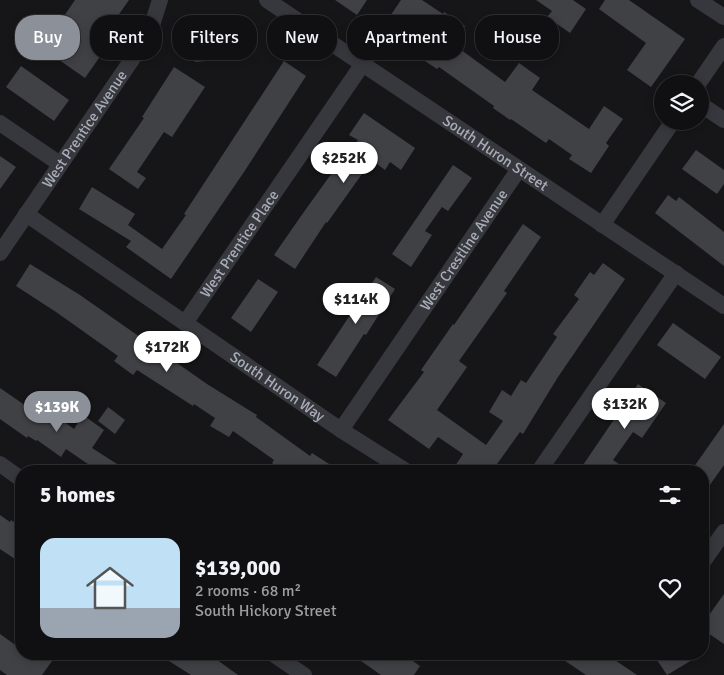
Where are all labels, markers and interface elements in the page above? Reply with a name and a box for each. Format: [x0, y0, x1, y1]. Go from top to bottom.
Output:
chip: Buy [15, 15, 80, 60]
chip: Rent [90, 15, 162, 60]
chip: Filters [172, 15, 257, 60]
chip: New [267, 15, 337, 60]
chip: Apartment [347, 15, 465, 60]
chip: House [475, 15, 559, 60]
street label: West Prentice Avenue [38, 67, 131, 191]
map controls [654, 75, 709, 130]
button: layers [654, 75, 709, 130]
street label: South Huron Street [439, 111, 552, 195]
pin: $252K [309, 142, 379, 184]
text: $252K [322, 148, 366, 168]
street label: West Crestline Avenue [416, 186, 512, 314]
street label: West Prentice Place [196, 187, 282, 301]
pin: $114K [321, 282, 391, 325]
text: $114K [334, 289, 378, 309]
pin: $172K [132, 330, 202, 373]
text: $172K [145, 337, 189, 357]
street label: South Huron Way [227, 348, 328, 425]
pin: $132K [590, 388, 660, 430]
pin: $139K [22, 390, 92, 433]
text: $132K [603, 394, 647, 414]
text: $139K [35, 397, 79, 417]
icon: filters [656, 481, 684, 509]
text: 5 homes [40, 482, 115, 508]
text: $139,000 [195, 555, 281, 581]
icon: home [80, 558, 140, 618]
icon: heart [656, 574, 684, 602]
text: 2 rooms · 68 m² [195, 581, 301, 601]
text: South Hickory Street [195, 601, 336, 621]

